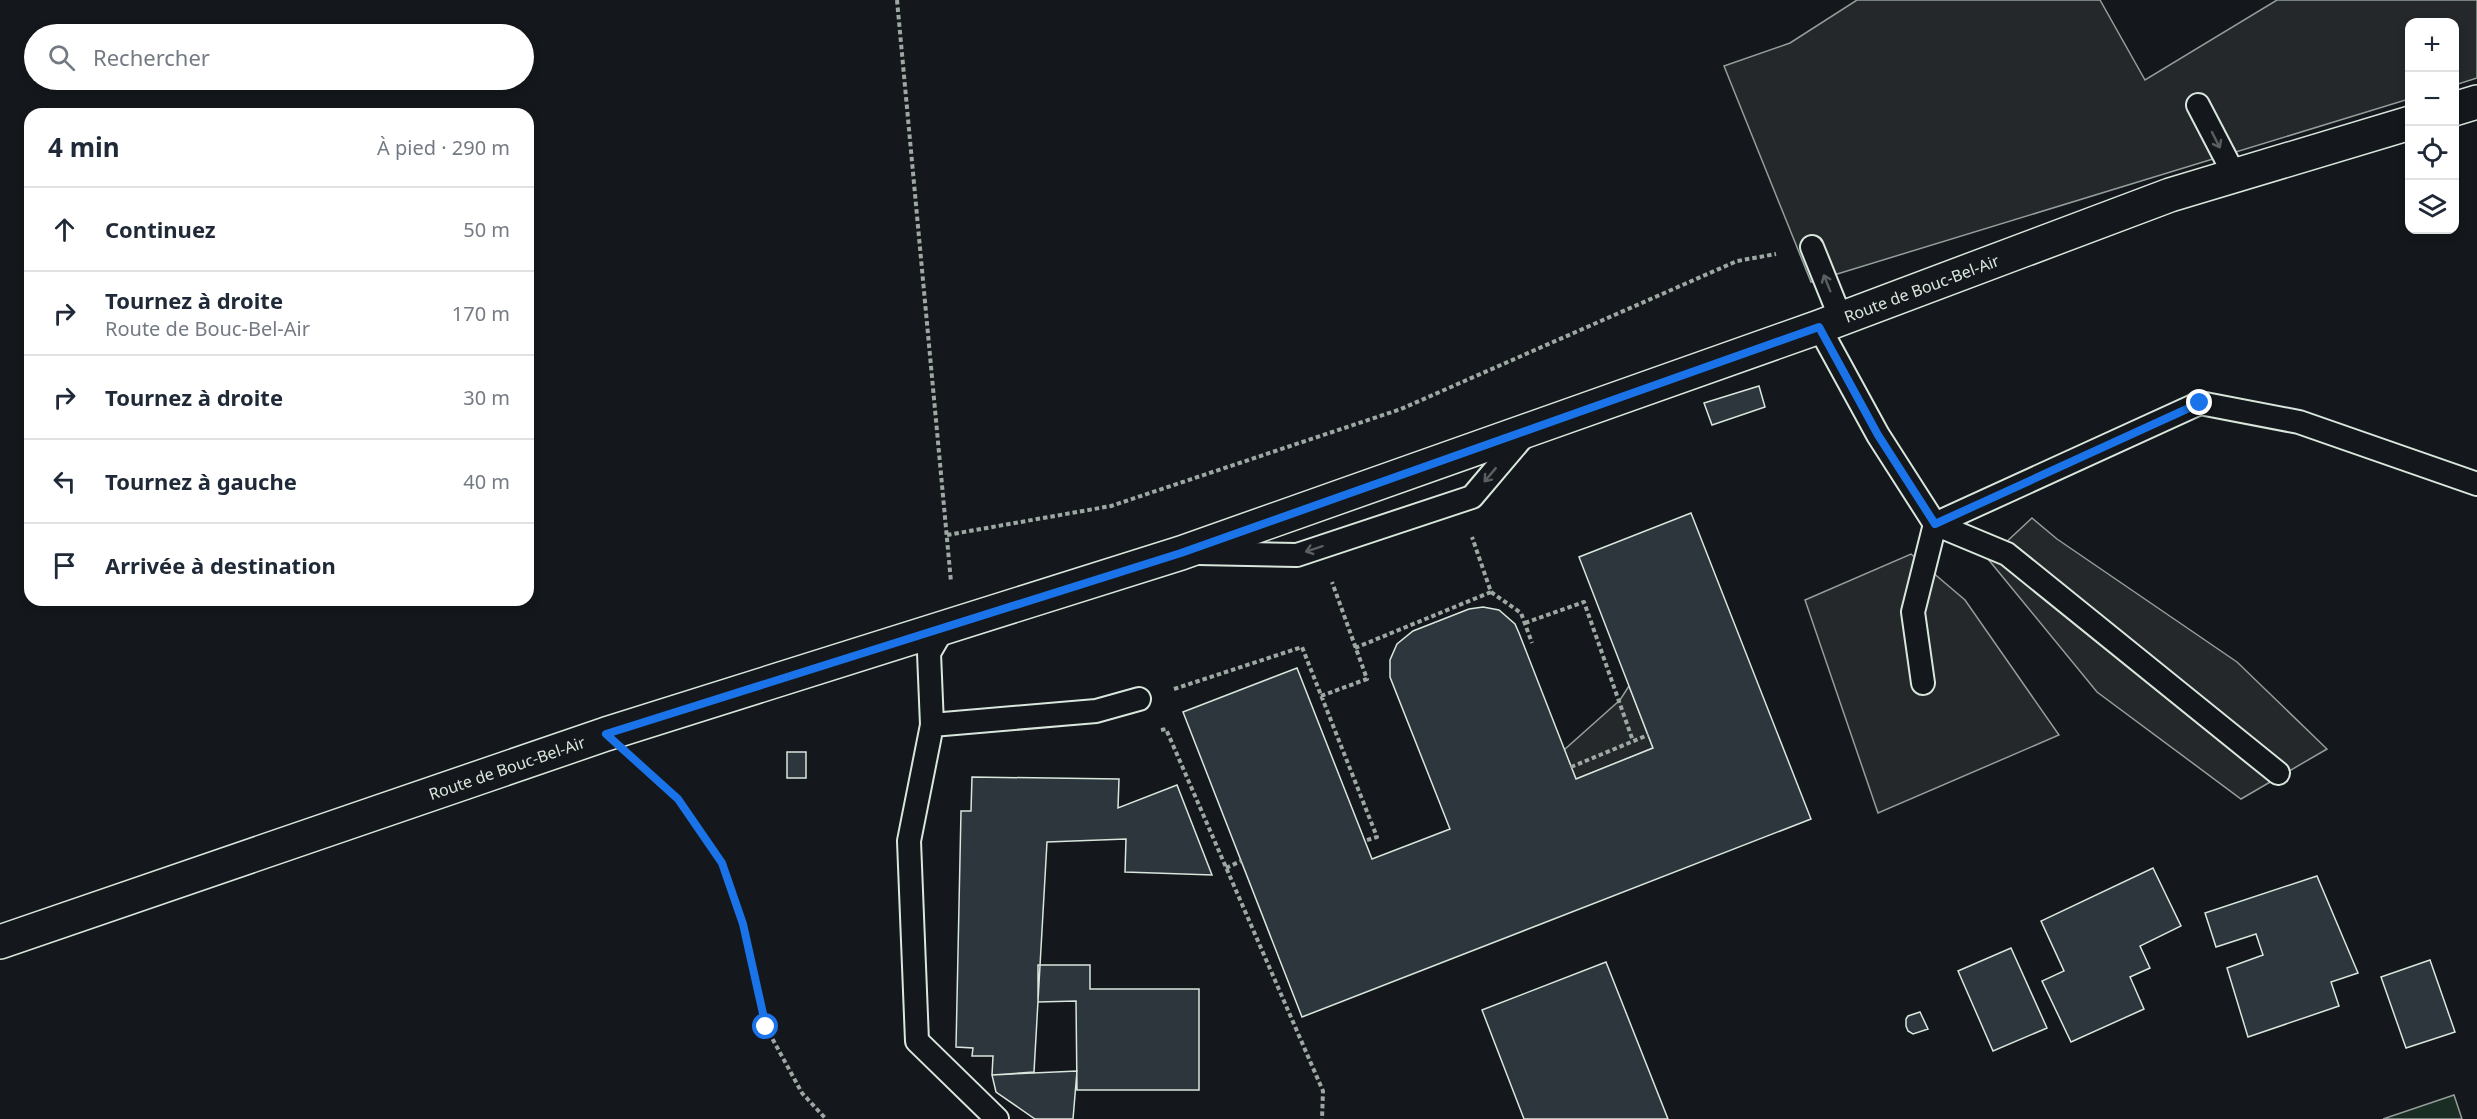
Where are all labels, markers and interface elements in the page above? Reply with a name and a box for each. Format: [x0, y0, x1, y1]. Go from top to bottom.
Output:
map controls [2405, 18, 2459, 234]
button: + [2405, 18, 2459, 72]
search box [24, 24, 534, 90]
icon: search [45, 41, 78, 74]
text: Rechercher [93, 42, 210, 72]
button: − [2405, 72, 2459, 126]
button: locate [2405, 126, 2459, 180]
text: 4 min [48, 129, 120, 165]
one-way arrow [2211, 131, 2222, 149]
text: À pied · 290 m [377, 134, 510, 161]
button: layers [2405, 180, 2459, 234]
icon: ahead [48, 213, 81, 246]
text: Continuez [105, 214, 216, 244]
text: 50 m [463, 216, 510, 243]
street label: Route de Bouc-Bel-Air [1841, 249, 2003, 328]
one-way arrow [1821, 275, 1832, 293]
text: Tournez à droite [105, 285, 283, 315]
icon: right [48, 297, 81, 330]
text: 170 m [452, 300, 510, 327]
text: Route de Bouc-Bel-Air [105, 315, 310, 342]
icon: right [48, 381, 81, 414]
text: Tournez à droite [105, 382, 283, 412]
text: 30 m [463, 384, 510, 411]
route end [2186, 389, 2212, 415]
icon: left [48, 465, 81, 498]
text: Tournez à gauche [105, 466, 297, 496]
one-way arrow [1484, 467, 1497, 483]
text: 40 m [463, 468, 510, 495]
one-way arrow [1305, 544, 1324, 555]
icon: arrive [48, 549, 81, 582]
text: Arrivée à destination [105, 550, 336, 580]
street label: Route de Bouc-Bel-Air [426, 731, 589, 805]
route start [752, 1013, 778, 1039]

